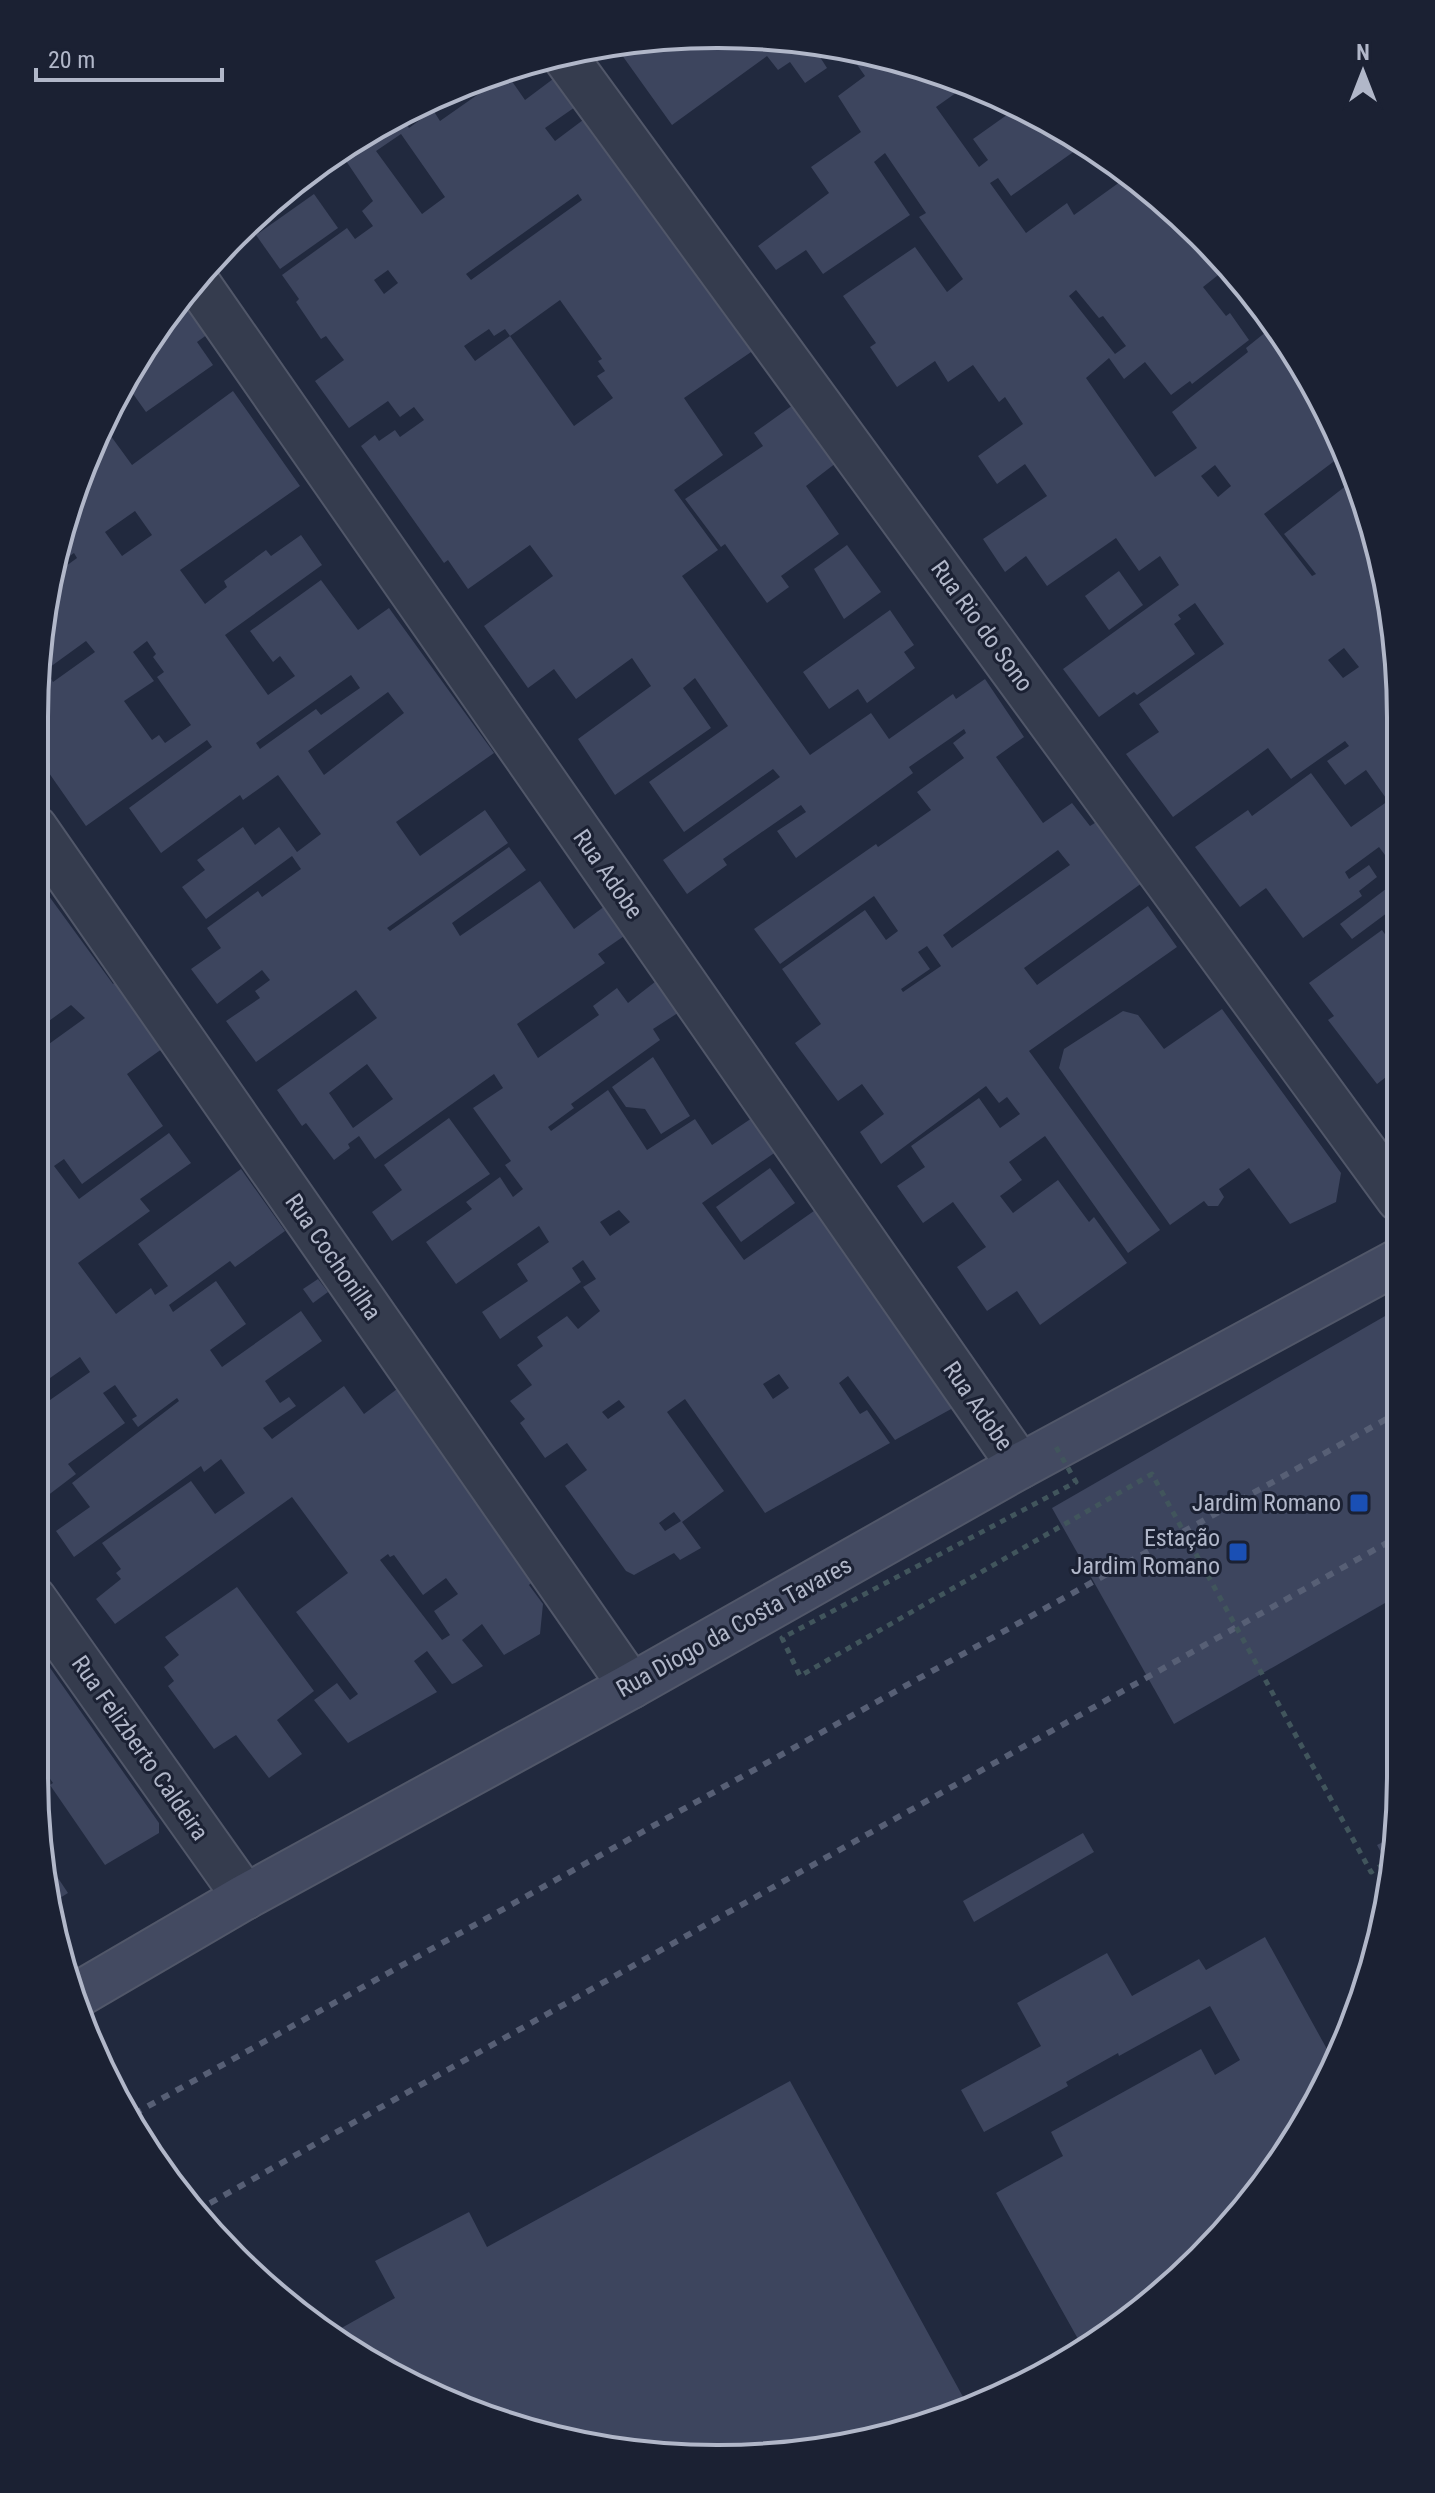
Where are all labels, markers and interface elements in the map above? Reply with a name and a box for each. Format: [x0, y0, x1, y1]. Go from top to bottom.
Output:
scale bar [36, 32, 222, 82]
north arrow [1323, 32, 1403, 112]
text: N [1356, 40, 1370, 65]
text: 20 m [48, 46, 95, 74]
street label: Rua Rio do Sono [925, 555, 1039, 697]
street label: Rua Adobe [567, 824, 649, 924]
street label: Rua Cochonilha [279, 1189, 387, 1325]
street label: Rua Adobe [937, 1356, 1019, 1456]
place label: Jardim Romano [1192, 1489, 1341, 1517]
marker: Jardim Romano [1348, 1492, 1370, 1514]
place label: Estação Jardim Romano [1071, 1524, 1220, 1580]
marker: Estação Jardim Romano [1227, 1541, 1249, 1563]
street label: Rua Diogo da Costa Tavares [612, 1551, 856, 1703]
street label: Rua Felizberto Caldeira [66, 1650, 214, 1846]

